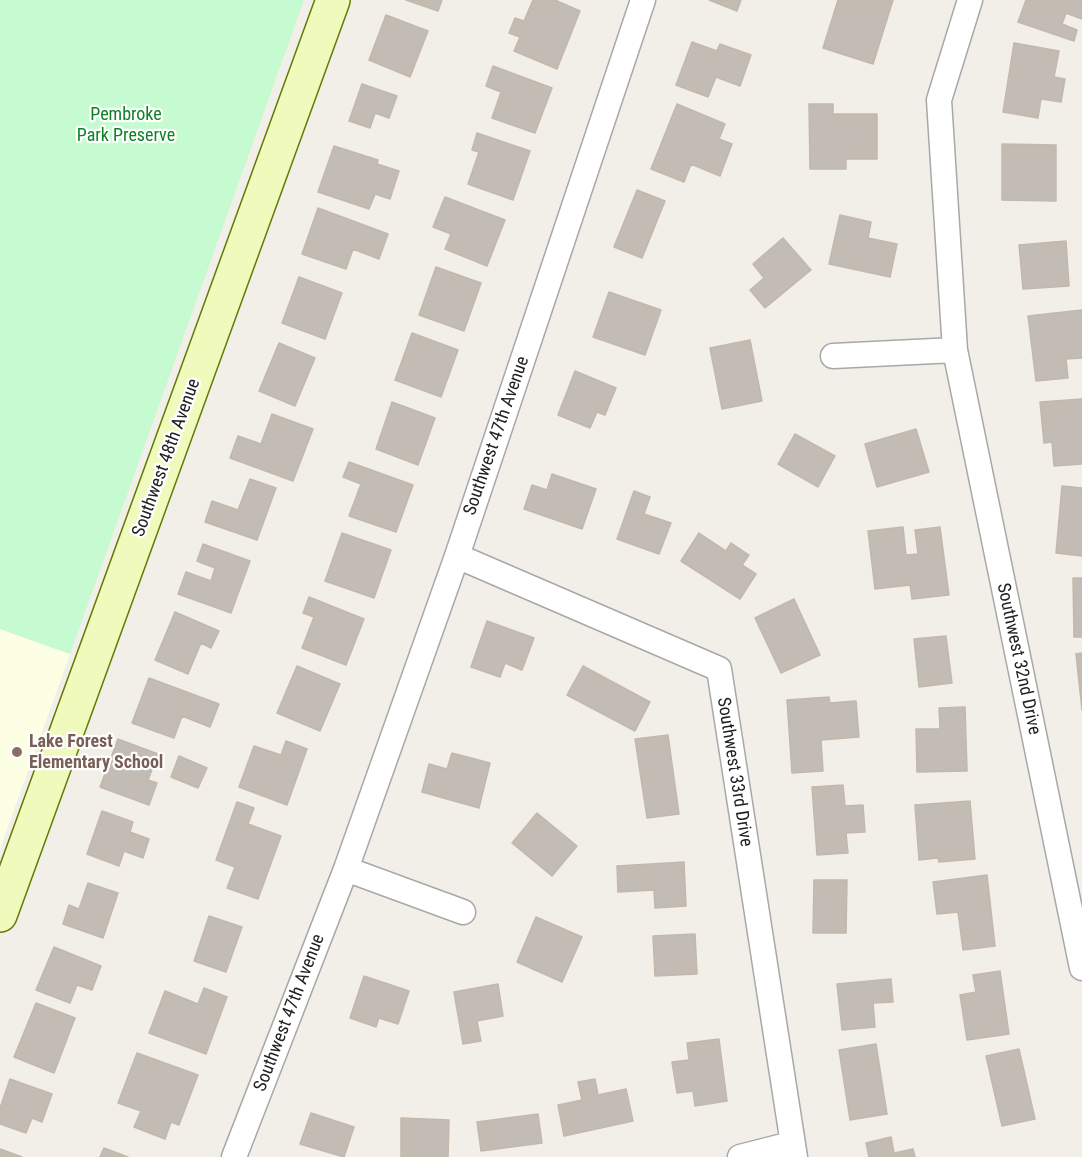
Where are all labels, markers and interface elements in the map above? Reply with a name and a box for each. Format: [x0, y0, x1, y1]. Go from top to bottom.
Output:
park label: Pembroke Park Preserve [77, 104, 175, 146]
street label: Southwest 47th Avenue [460, 354, 534, 518]
street label: Southwest 48th Avenue [128, 376, 206, 540]
street label: Southwest 32nd Drive [991, 581, 1045, 737]
street label: Southwest 33rd Drive [712, 696, 756, 848]
place label: Lake Forest Elementary School [29, 731, 163, 774]
marker: Lake Forest Elementary School [10, 745, 24, 759]
street label: Southwest 47th Avenue [250, 931, 330, 1095]

